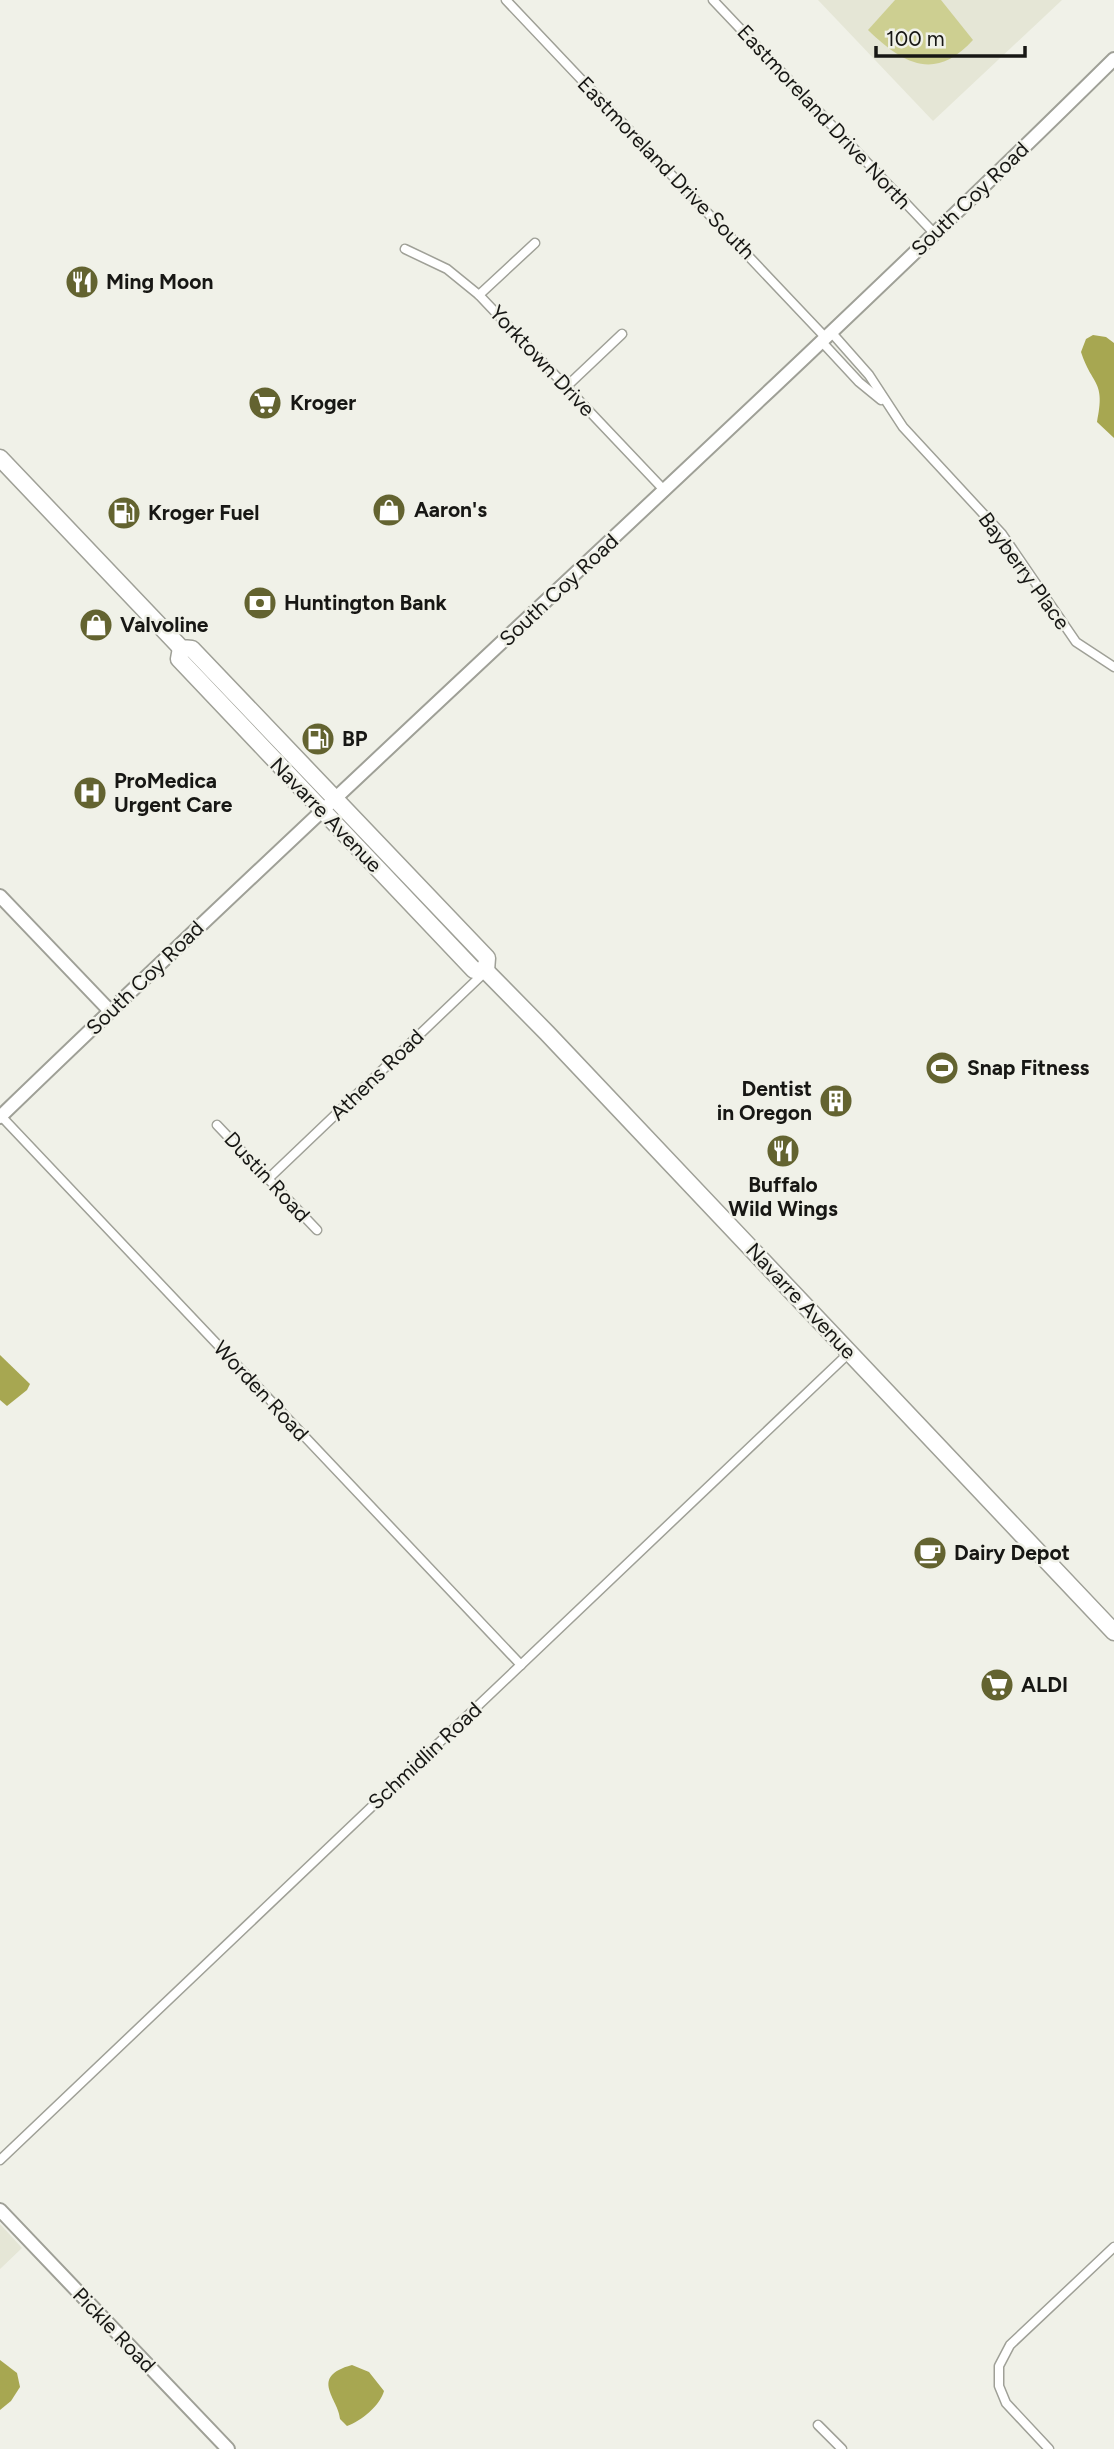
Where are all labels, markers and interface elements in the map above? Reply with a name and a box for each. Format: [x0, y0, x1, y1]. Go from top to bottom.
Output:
scale bar [876, 14, 1025, 58]
street label: Eastmoreland Drive North [732, 19, 916, 214]
text: 100 m [886, 26, 945, 51]
street label: Eastmoreland Drive South [573, 71, 760, 264]
street label: South Coy Road [906, 136, 1033, 261]
restaurant icon: Ming Moon [63, 263, 101, 301]
place label: Ming Moon [106, 269, 213, 294]
street label: Yorktown Drive [485, 300, 600, 421]
supermarket icon: Kroger [246, 384, 284, 422]
place label: Kroger [290, 390, 356, 415]
shop icon: Aaron's [370, 491, 408, 529]
fuel station icon: Kroger Fuel [105, 494, 143, 532]
place label: Aaron's [414, 497, 487, 522]
place label: Kroger Fuel [148, 500, 259, 525]
street label: Bayberry Place [973, 507, 1075, 634]
street label: South Coy Road [494, 528, 623, 651]
bank icon: Huntington Bank [241, 584, 279, 622]
place label: Huntington Bank [284, 590, 447, 615]
shop icon: Valvoline [77, 606, 115, 644]
place label: Valvoline [120, 612, 209, 637]
fuel station icon: BP [299, 720, 337, 758]
place label: BP [342, 726, 368, 751]
street label: Navarre Avenue [265, 752, 387, 877]
place label: ProMedica Urgent Care [114, 768, 233, 817]
hospital icon: ProMedica Urgent Care [71, 774, 109, 812]
street label: South Coy Road [81, 915, 208, 1040]
street label: Athens Road [325, 1024, 429, 1125]
sports icon: Snap Fitness [923, 1049, 961, 1087]
place label: Snap Fitness [967, 1055, 1089, 1080]
place label: Dentist in Oregon [717, 1076, 812, 1125]
building icon: Dentist in Oregon [817, 1082, 855, 1120]
street label: Dustin Road [219, 1126, 315, 1227]
restaurant icon: Buffalo Wild Wings [764, 1132, 802, 1170]
place label: Buffalo Wild Wings [728, 1172, 838, 1221]
street label: Navarre Avenue [741, 1237, 862, 1364]
street label: Worden Road [209, 1335, 314, 1446]
cafe icon: Dairy Depot [911, 1534, 949, 1572]
place label: Dairy Depot [954, 1540, 1070, 1565]
supermarket icon: ALDI [978, 1666, 1016, 1704]
place label: ALDI [1021, 1672, 1068, 1697]
street label: Schmidlin Road [363, 1697, 486, 1814]
street label: Pickle Road [68, 2282, 161, 2377]

